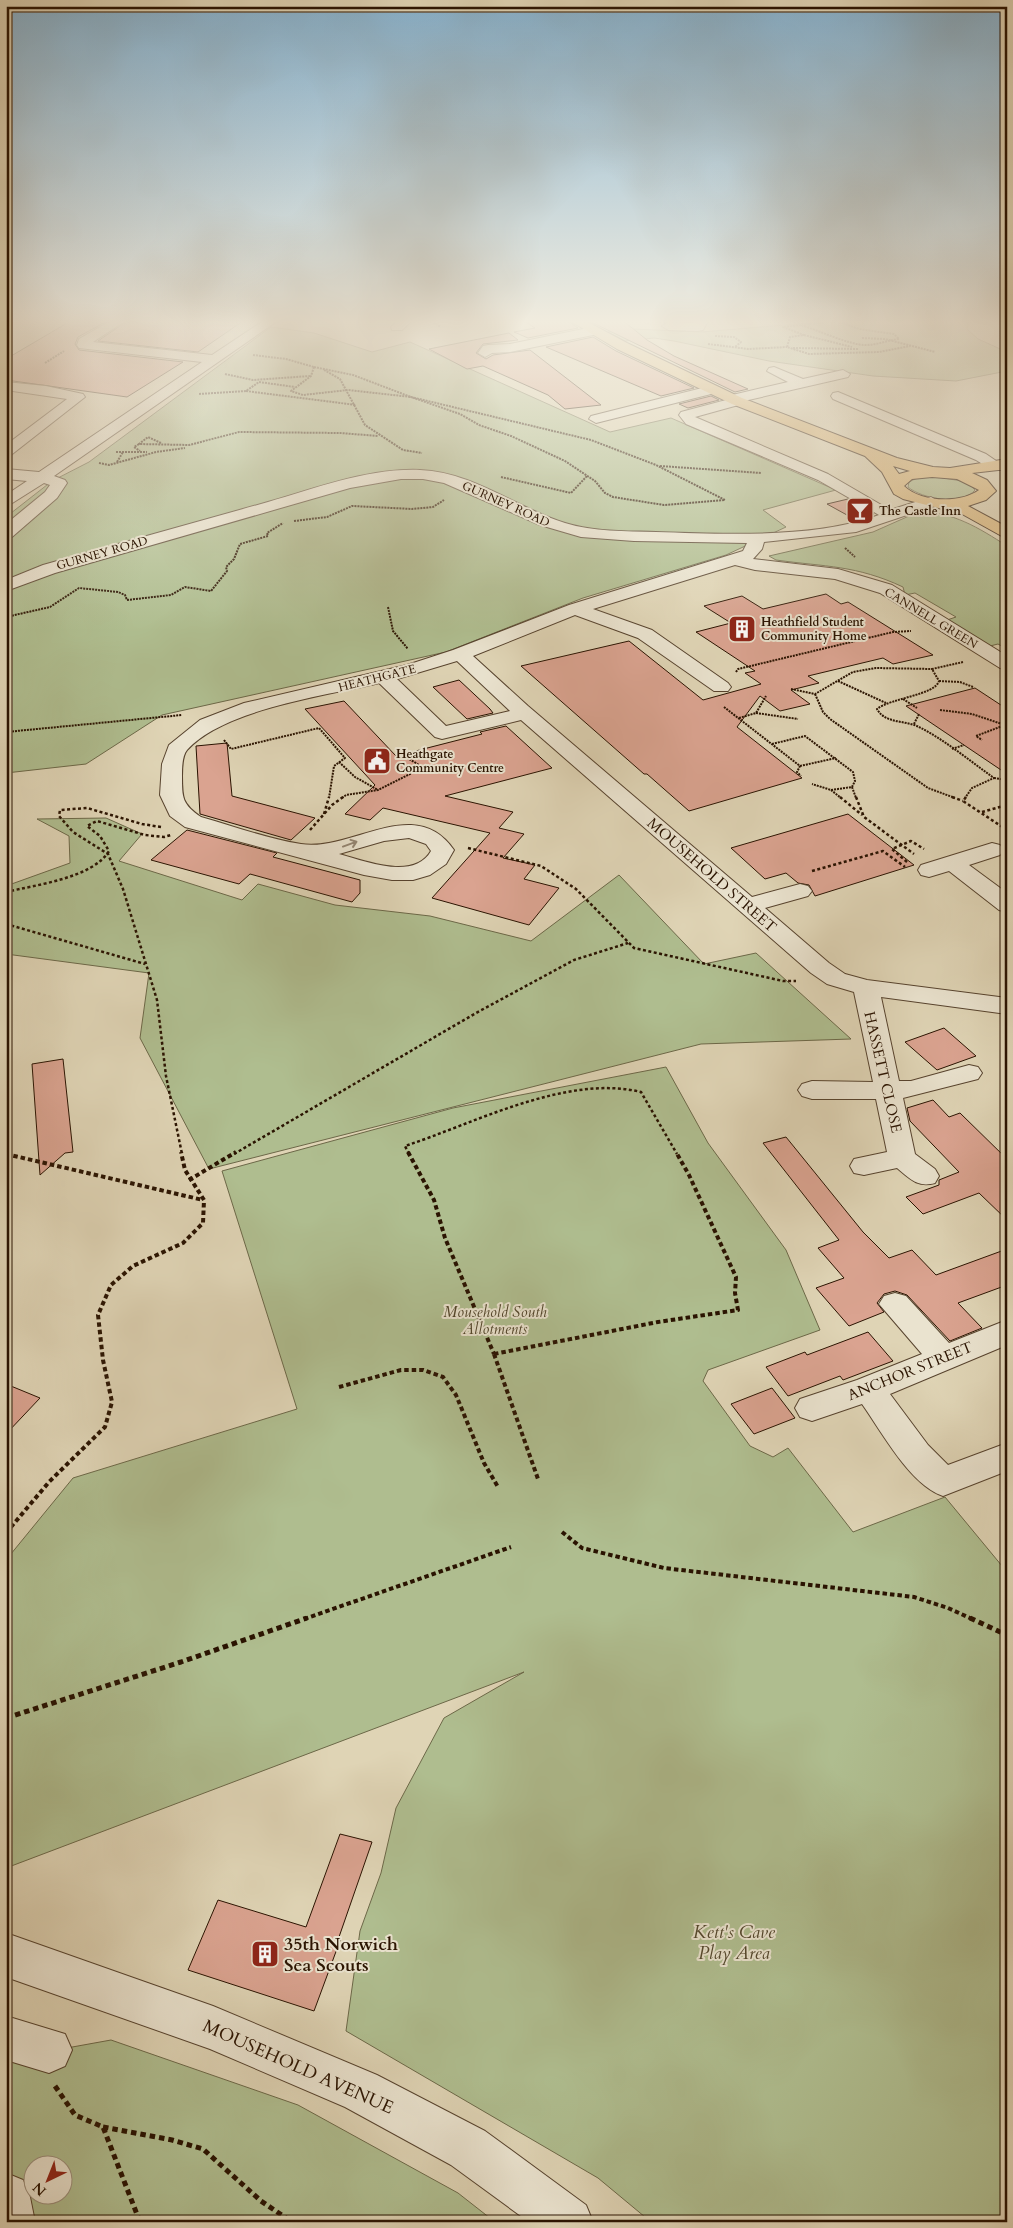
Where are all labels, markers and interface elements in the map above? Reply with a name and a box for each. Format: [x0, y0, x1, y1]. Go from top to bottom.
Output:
street label: GURNEY ROAD [460, 477, 553, 531]
bar icon: The Castle Inn [845, 496, 875, 526]
place label: The Castle Inn [879, 503, 961, 519]
street label: GURNEY ROAD [54, 532, 150, 574]
street label: CANNELL GREEN [881, 584, 981, 653]
building icon: Heathfield Student Community Home [727, 614, 757, 644]
place label: Heathfield Student Community Home [761, 614, 867, 644]
street label: HEATHGATE [337, 661, 417, 695]
public building icon: Heathgate Community Centre [362, 746, 392, 776]
place label: Heathgate Community Centre [396, 746, 504, 776]
street label: MOUSEHOLD STREET [643, 813, 781, 937]
one-way arrow [342, 839, 357, 848]
street label: HASSETT CLOSE [859, 1009, 907, 1135]
park label: Mousehold South Allotments [443, 1302, 548, 1339]
street label: ANCHOR STREET [844, 1337, 976, 1405]
park label: Kett's Cave Play Area [693, 1920, 776, 1966]
place label: 35th Norwich Sea Scouts [284, 1932, 398, 1978]
building icon: 35th Norwich Sea Scouts [250, 1939, 280, 1969]
street label: MOUSEHOLD AVENUE [199, 2014, 397, 2120]
north arrow [22, 2156, 72, 2206]
text: N [29, 2178, 50, 2200]

